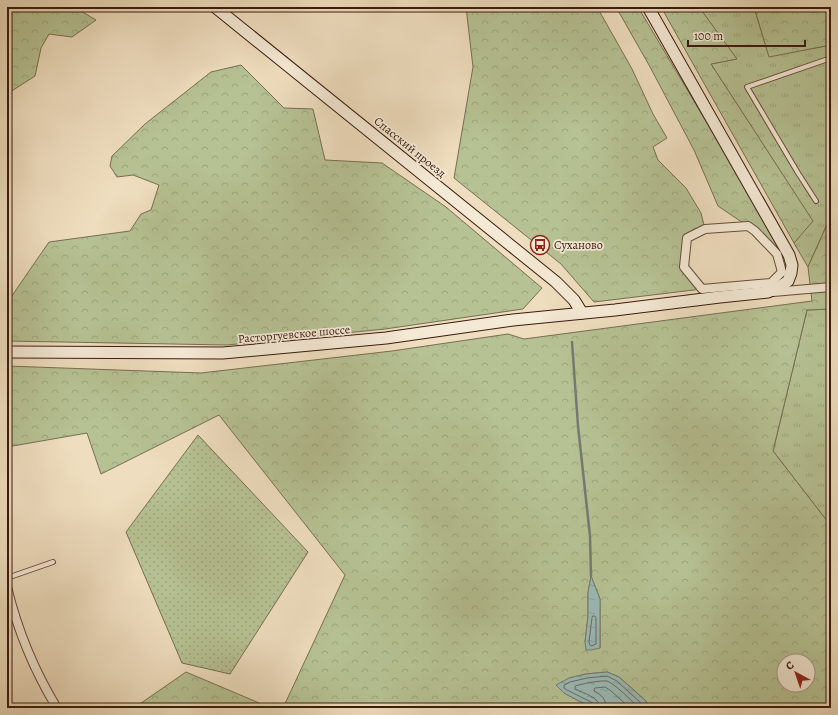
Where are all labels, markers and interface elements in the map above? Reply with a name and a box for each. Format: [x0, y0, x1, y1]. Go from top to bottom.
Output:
scale bar [688, 22, 805, 48]
text: 100 m [694, 28, 723, 44]
street label: Спасский проезд [371, 113, 449, 181]
bus stop icon: Суханово [529, 234, 551, 256]
place label: Суханово [554, 237, 603, 253]
street label: Расторгуевское шоссе [237, 321, 351, 347]
north arrow [776, 653, 816, 693]
text: С [782, 658, 797, 674]

